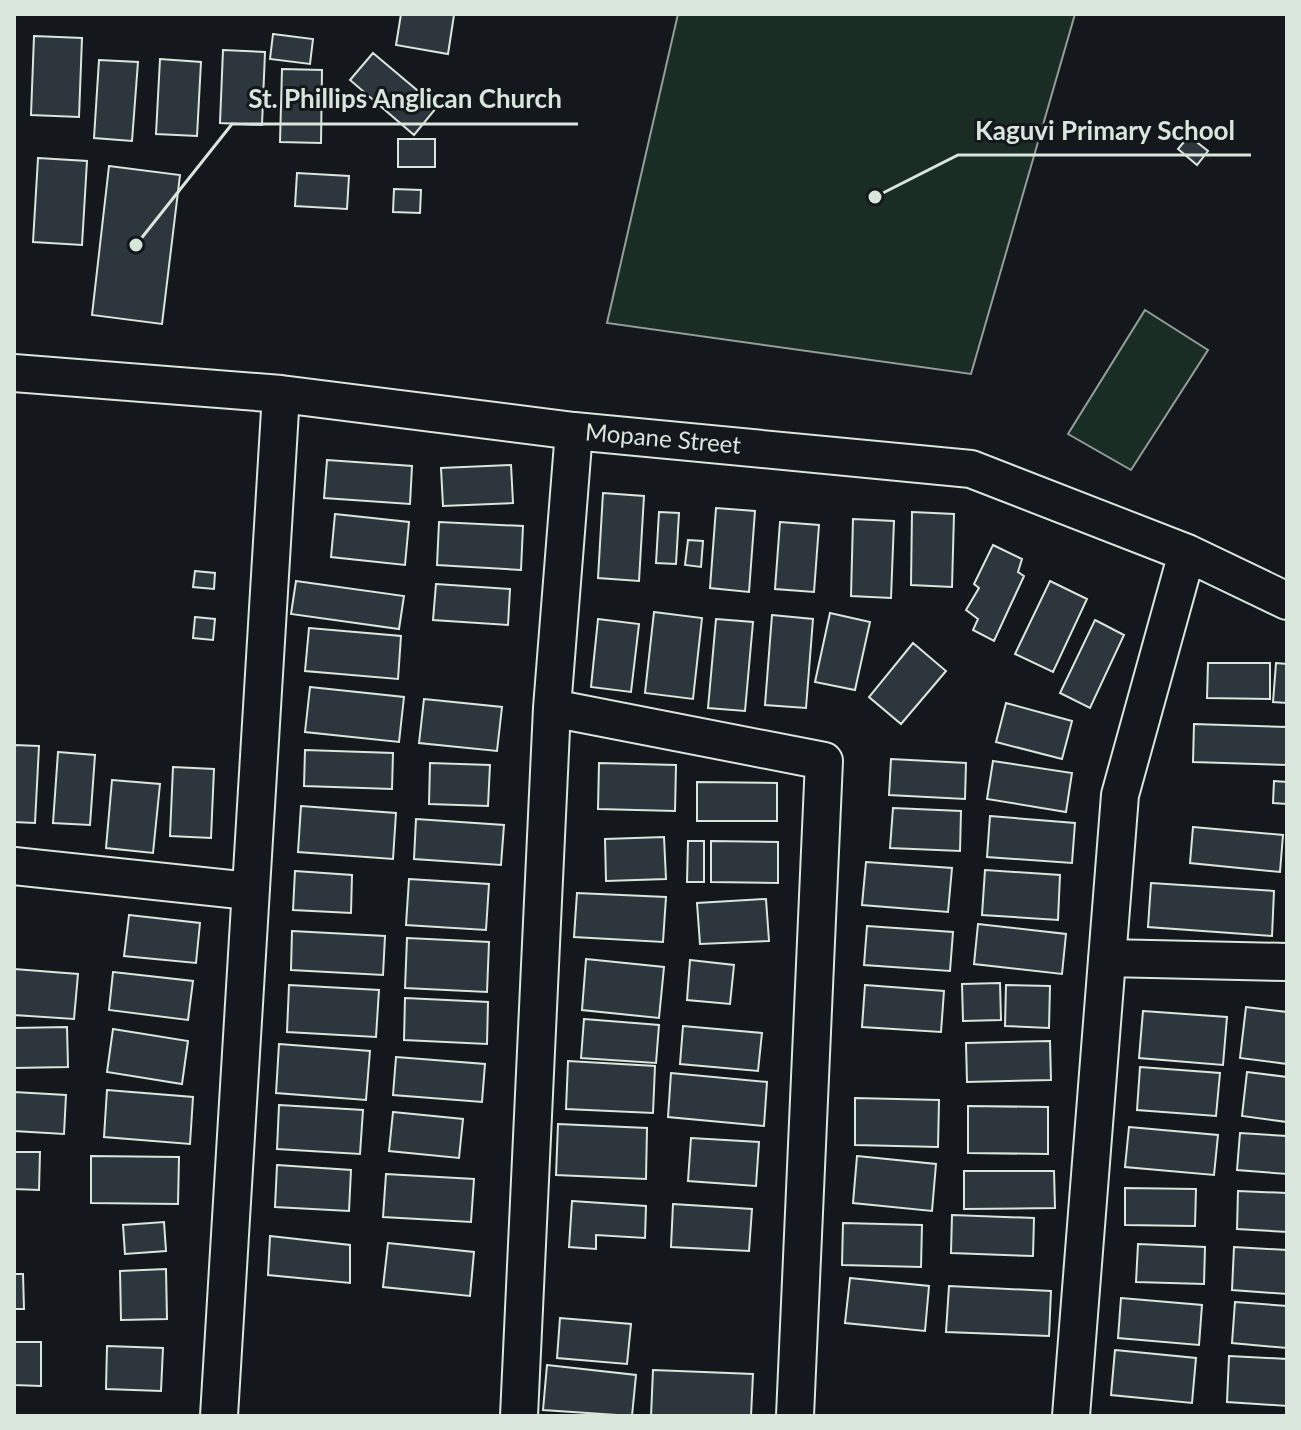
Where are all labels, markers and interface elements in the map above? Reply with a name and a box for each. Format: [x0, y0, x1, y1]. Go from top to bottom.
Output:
callout: St. Phillips Anglican Church [232, 74, 578, 124]
text: St. Phillips Anglican Church [248, 82, 562, 114]
callout: Kaguvi Primary School [958, 105, 1251, 155]
text: Kaguvi Primary School [975, 114, 1235, 146]
street label: Mopane Street [584, 416, 743, 459]

